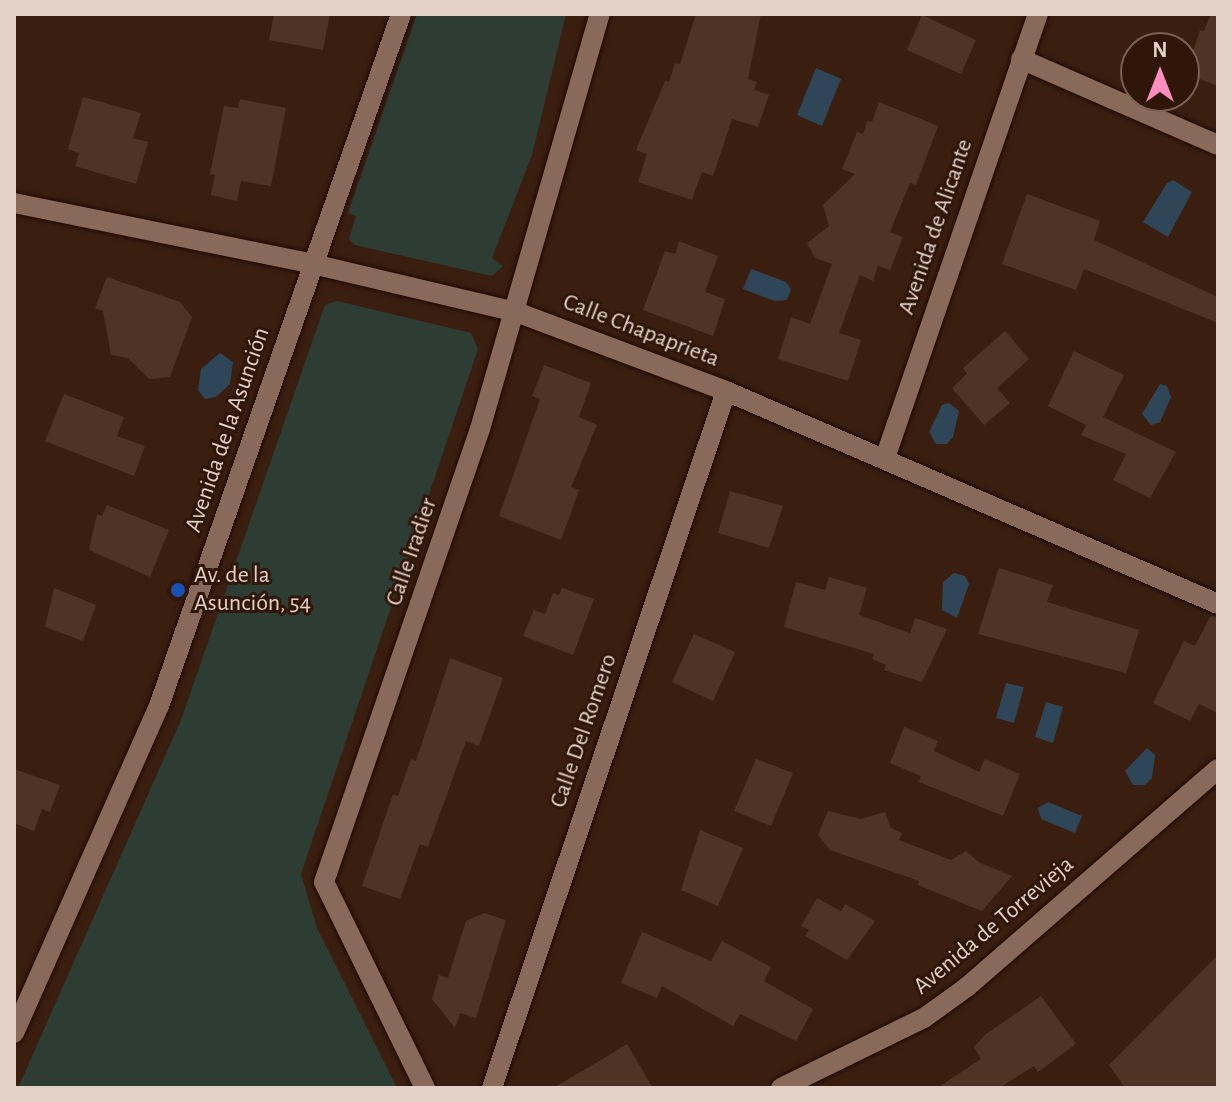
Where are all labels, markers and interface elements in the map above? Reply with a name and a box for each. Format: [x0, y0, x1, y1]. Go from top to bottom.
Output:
north arrow [1120, 32, 1200, 112]
text: N [1152, 39, 1168, 61]
street label: Avenida de Alicante [892, 135, 980, 319]
street label: Calle Chapaprieta [559, 288, 723, 374]
street label: Avenida de la Asunción [179, 324, 277, 536]
street label: Calle Iradier [380, 494, 444, 610]
place label: Av. de la Asunción, 54 [194, 562, 311, 618]
marker: Av. de la Asunción, 54 [169, 581, 187, 599]
street label: Calle Del Romero [544, 650, 624, 812]
street label: Avenida de Torrevieja [908, 851, 1080, 1001]

